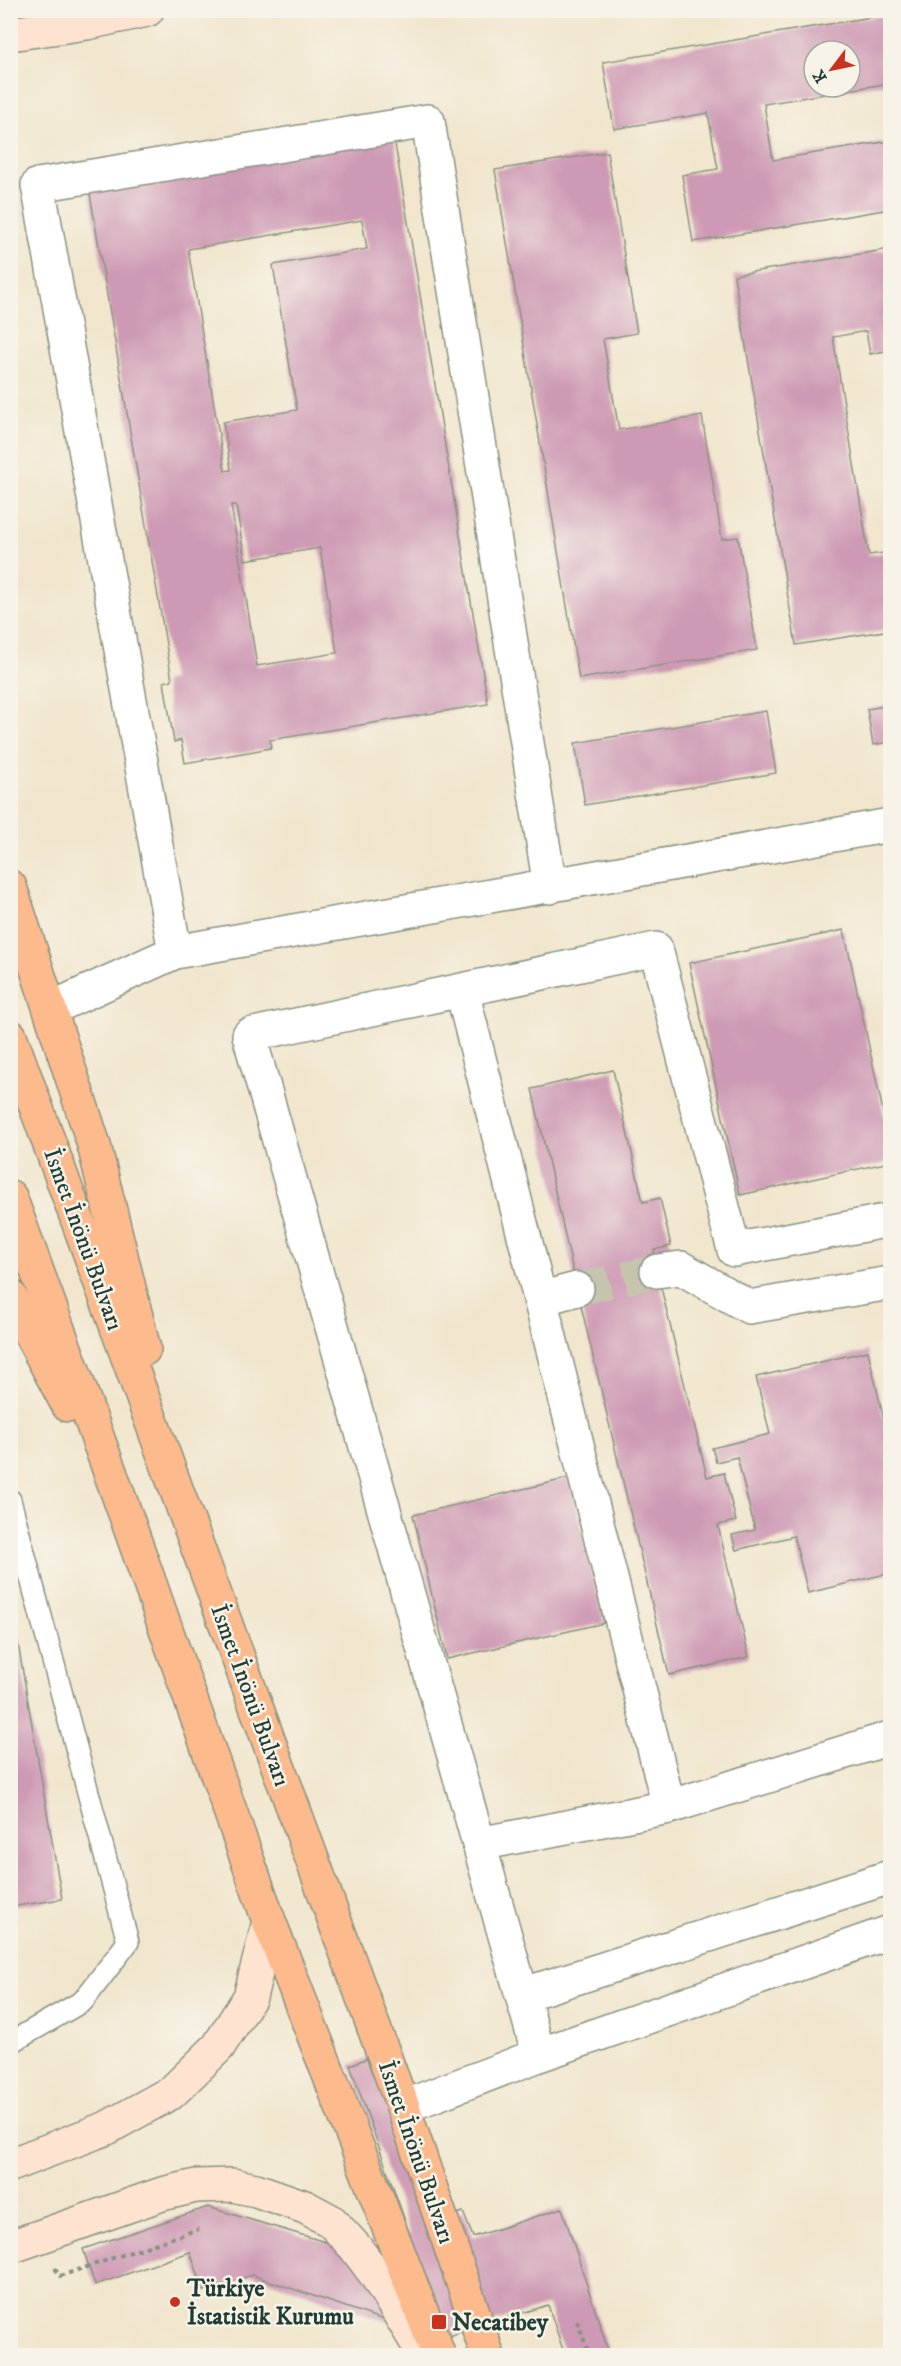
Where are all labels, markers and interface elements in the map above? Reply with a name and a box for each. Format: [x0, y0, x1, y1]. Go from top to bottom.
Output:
north arrow [802, 39, 862, 99]
text: K [808, 66, 832, 86]
street label: İsmet İnönü Bulvarı [36, 1144, 131, 1334]
street label: İsmet İnönü Bulvarı [203, 1600, 298, 1790]
street label: İsmet İnönü Bulvarı [371, 2057, 462, 2248]
place label: Türkiye İstatistik Kurumu [186, 2274, 354, 2332]
marker: Türkiye İstatistik Kurumu [168, 2295, 182, 2309]
place label: Necatibey [452, 2308, 549, 2338]
marker: Necatibey [430, 2313, 448, 2331]

